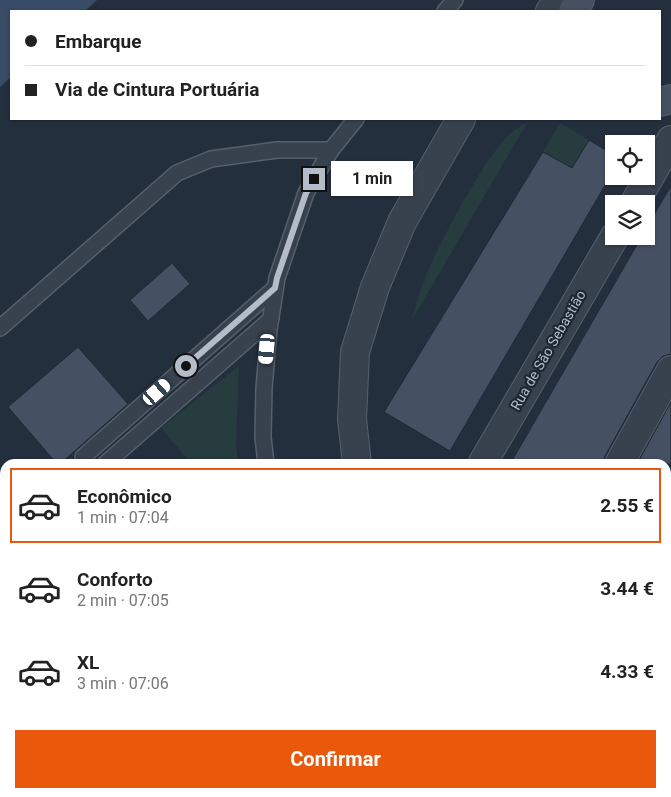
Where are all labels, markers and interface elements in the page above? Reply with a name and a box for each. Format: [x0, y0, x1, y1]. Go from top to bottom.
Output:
text: Embarque [55, 30, 141, 53]
text: Via de Cintura Portuária [55, 78, 259, 101]
map controls [605, 135, 655, 245]
button: locate [605, 135, 655, 185]
callout: 1 min [332, 162, 414, 196]
route end [303, 168, 325, 190]
text: 1 min [352, 169, 392, 188]
button: layers [605, 195, 655, 245]
street label: Rua de São Sebastião [507, 287, 589, 413]
car [258, 333, 275, 365]
route start [175, 355, 197, 377]
car [140, 376, 173, 408]
icon: car [17, 483, 62, 528]
text: Econômico [77, 485, 172, 508]
text: 2.55 € [600, 494, 654, 517]
text: 1 min · 07:04 [77, 508, 169, 527]
icon: car [17, 566, 62, 611]
text: Conforto [77, 568, 153, 591]
text: 3.44 € [600, 577, 654, 600]
text: 2 min · 07:05 [77, 591, 169, 610]
icon: car [17, 649, 62, 694]
text: XL [77, 651, 99, 674]
text: 4.33 € [600, 660, 654, 683]
text: 3 min · 07:06 [77, 674, 169, 693]
button: Confirmar [15, 730, 656, 788]

